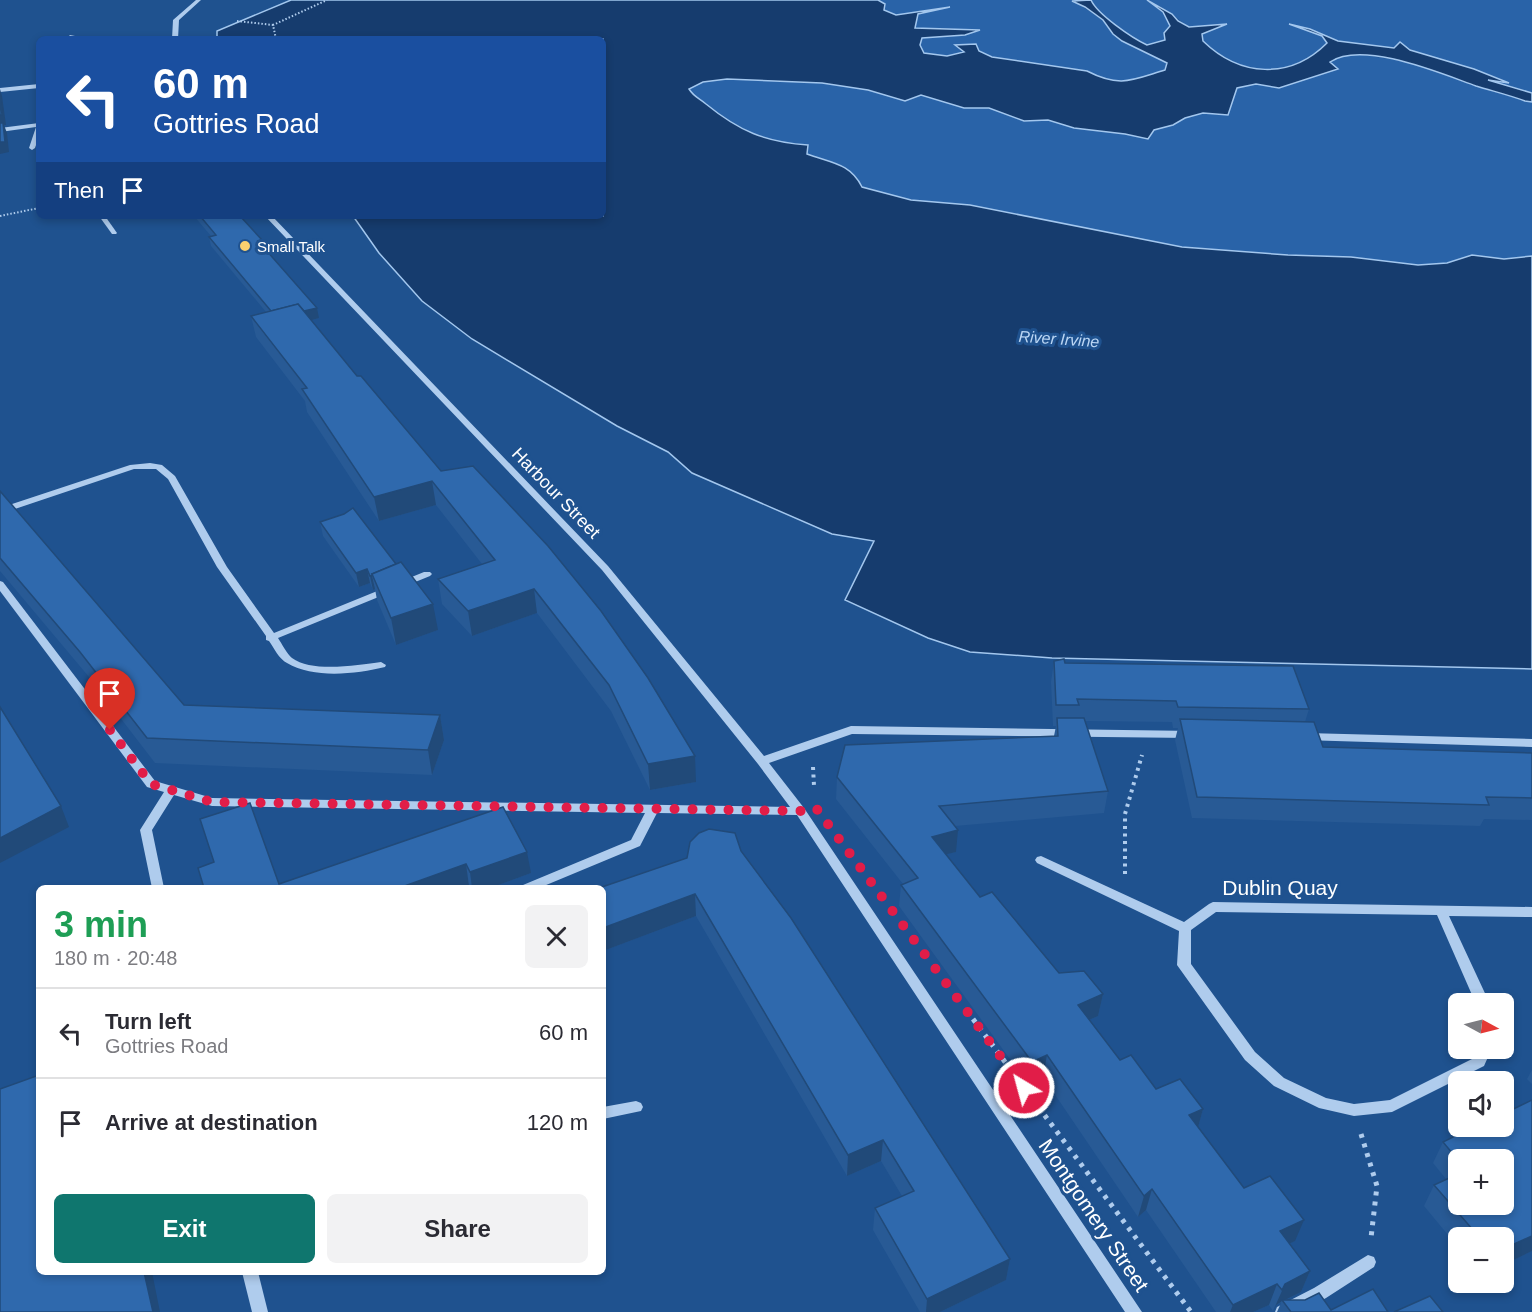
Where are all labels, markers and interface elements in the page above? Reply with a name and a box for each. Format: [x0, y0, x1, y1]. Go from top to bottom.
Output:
icon: left [54, 60, 132, 138]
text: 60 m [153, 60, 249, 107]
text: Gottries Road [153, 109, 320, 139]
icon: arrive [116, 174, 149, 207]
text: Then [54, 178, 104, 203]
place label: Small Talk [257, 238, 326, 255]
marker: Small Talk [238, 239, 252, 253]
water label: River Irvine [1018, 328, 1100, 350]
street label: Harbour Street [508, 444, 604, 542]
pin [84, 668, 135, 730]
icon: arrive [93, 677, 126, 710]
street label: Dublin Quay [1222, 876, 1338, 899]
text: 3 min [54, 904, 148, 945]
button: close [525, 905, 588, 968]
text: 180 m · 20:48 [54, 947, 177, 969]
north arrow [1448, 993, 1514, 1059]
map controls [1448, 993, 1514, 1293]
text: Turn left [105, 1009, 191, 1034]
icon: left [54, 1017, 87, 1050]
text: 60 m [539, 1020, 588, 1045]
text: Gottries Road [105, 1035, 228, 1057]
position arrow [992, 1056, 1056, 1120]
button: sound [1448, 1071, 1514, 1137]
icon: arrive [54, 1107, 87, 1140]
text: Arrive at destination [105, 1110, 318, 1135]
text: 120 m [527, 1110, 588, 1135]
street label: Montgomery Street [1035, 1135, 1154, 1296]
button: + [1448, 1149, 1514, 1215]
button: Exit [54, 1194, 315, 1263]
button: Share [327, 1194, 588, 1263]
button: − [1448, 1227, 1514, 1293]

